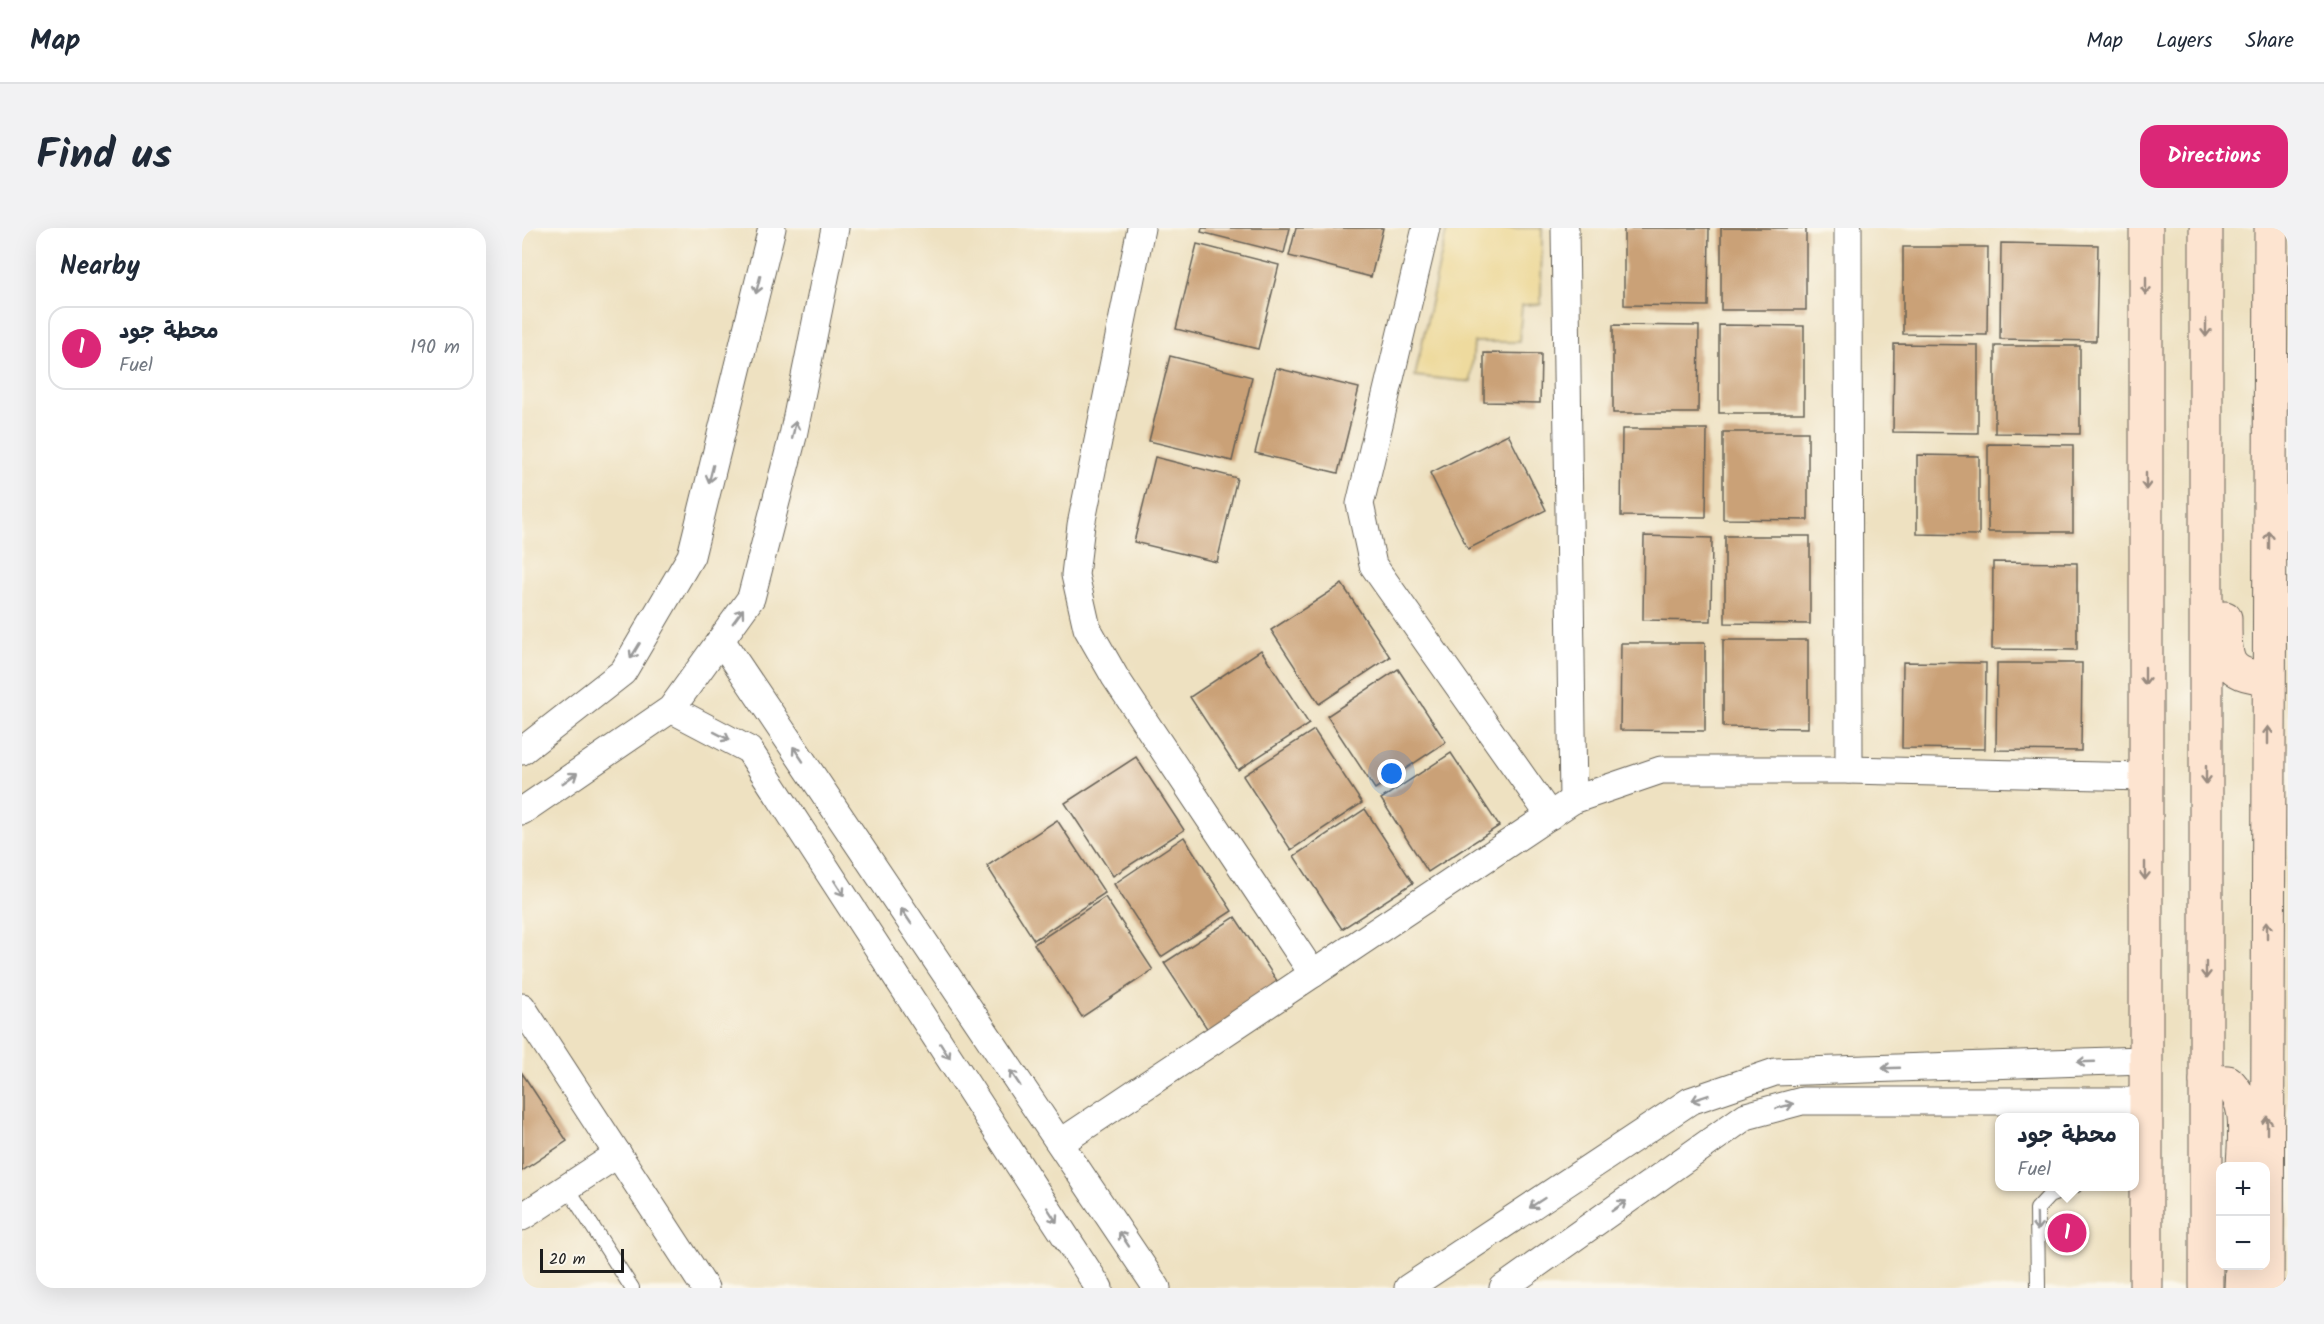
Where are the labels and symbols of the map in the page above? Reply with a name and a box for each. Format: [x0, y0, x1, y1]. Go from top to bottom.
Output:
one-way arrow [751, 275, 763, 294]
one-way arrow [2140, 276, 2152, 296]
one-way arrow [2200, 318, 2212, 338]
one-way arrow [788, 421, 800, 440]
one-way arrow [705, 464, 717, 483]
one-way arrow [2140, 471, 2152, 491]
one-way arrow [2263, 530, 2275, 550]
one-way arrow [732, 608, 744, 624]
one-way arrow [629, 642, 641, 659]
one-way arrow [2139, 666, 2151, 686]
one-way arrow [2262, 725, 2274, 745]
one-way arrow [713, 731, 731, 742]
one-way arrow [792, 746, 804, 763]
your location [1377, 759, 1406, 788]
one-way arrow [2200, 765, 2212, 785]
one-way arrow [562, 772, 578, 784]
one-way arrow [2139, 861, 2151, 881]
one-way arrow [833, 879, 845, 896]
one-way arrow [900, 907, 913, 924]
one-way arrow [2261, 920, 2273, 940]
one-way arrow [2200, 960, 2212, 980]
one-way arrow [939, 1043, 952, 1060]
one-way arrow [2076, 1056, 2096, 1068]
one-way arrow [1881, 1063, 1901, 1074]
one-way arrow [1009, 1070, 1021, 1086]
one-way arrow [1691, 1093, 1710, 1104]
one-way arrow [1775, 1100, 1794, 1111]
one-way arrow [2261, 1115, 2273, 1135]
one-way arrow [1529, 1197, 1545, 1209]
one-way arrow [1611, 1200, 1627, 1212]
one-way arrow [1046, 1206, 1058, 1223]
pin: 1 [2048, 1210, 2086, 1256]
one-way arrow [2031, 1212, 2043, 1232]
one-way arrow [1118, 1232, 1130, 1248]
scale bar [540, 1246, 624, 1274]

